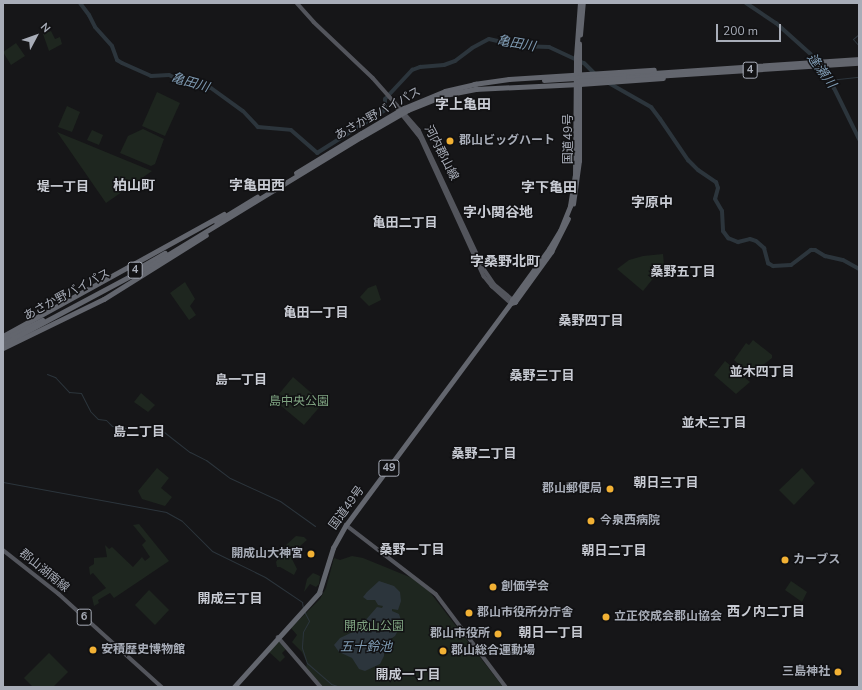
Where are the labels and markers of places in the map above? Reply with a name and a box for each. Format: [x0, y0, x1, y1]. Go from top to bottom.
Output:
place label: 郡山ビッグハート [459, 134, 555, 148]
marker: 郡山ビッグハート [444, 135, 456, 147]
place label: 郡山郵便局 [542, 482, 602, 496]
marker: 郡山郵便局 [605, 484, 615, 494]
place label: 今泉西病院 [600, 514, 660, 528]
marker: 今泉西病院 [585, 515, 597, 527]
place label: 開成山大神宮 [231, 547, 303, 561]
marker: 開成山大神宮 [306, 549, 316, 559]
place label: カーブス [793, 553, 841, 567]
marker: カーブス [780, 555, 790, 565]
place label: 創価学会 [501, 580, 549, 594]
marker: 創価学会 [488, 582, 498, 592]
place label: 郡山市役所分庁舎 [477, 606, 573, 620]
marker: 郡山市役所分庁舎 [464, 608, 474, 618]
place label: 立正佼成会郡山協会 [614, 610, 722, 624]
marker: 立正佼成会郡山協会 [601, 612, 611, 622]
place label: 郡山市役所 [430, 627, 490, 641]
marker: 郡山市役所 [493, 629, 503, 639]
place label: 安積歴史博物館 [101, 643, 185, 657]
place label: 郡山総合運動場 [451, 644, 535, 658]
marker: 安積歴史博物館 [88, 645, 98, 655]
marker: 郡山総合運動場 [438, 646, 448, 656]
place label: 三島神社 [782, 665, 830, 679]
marker: 三島神社 [833, 667, 843, 677]

